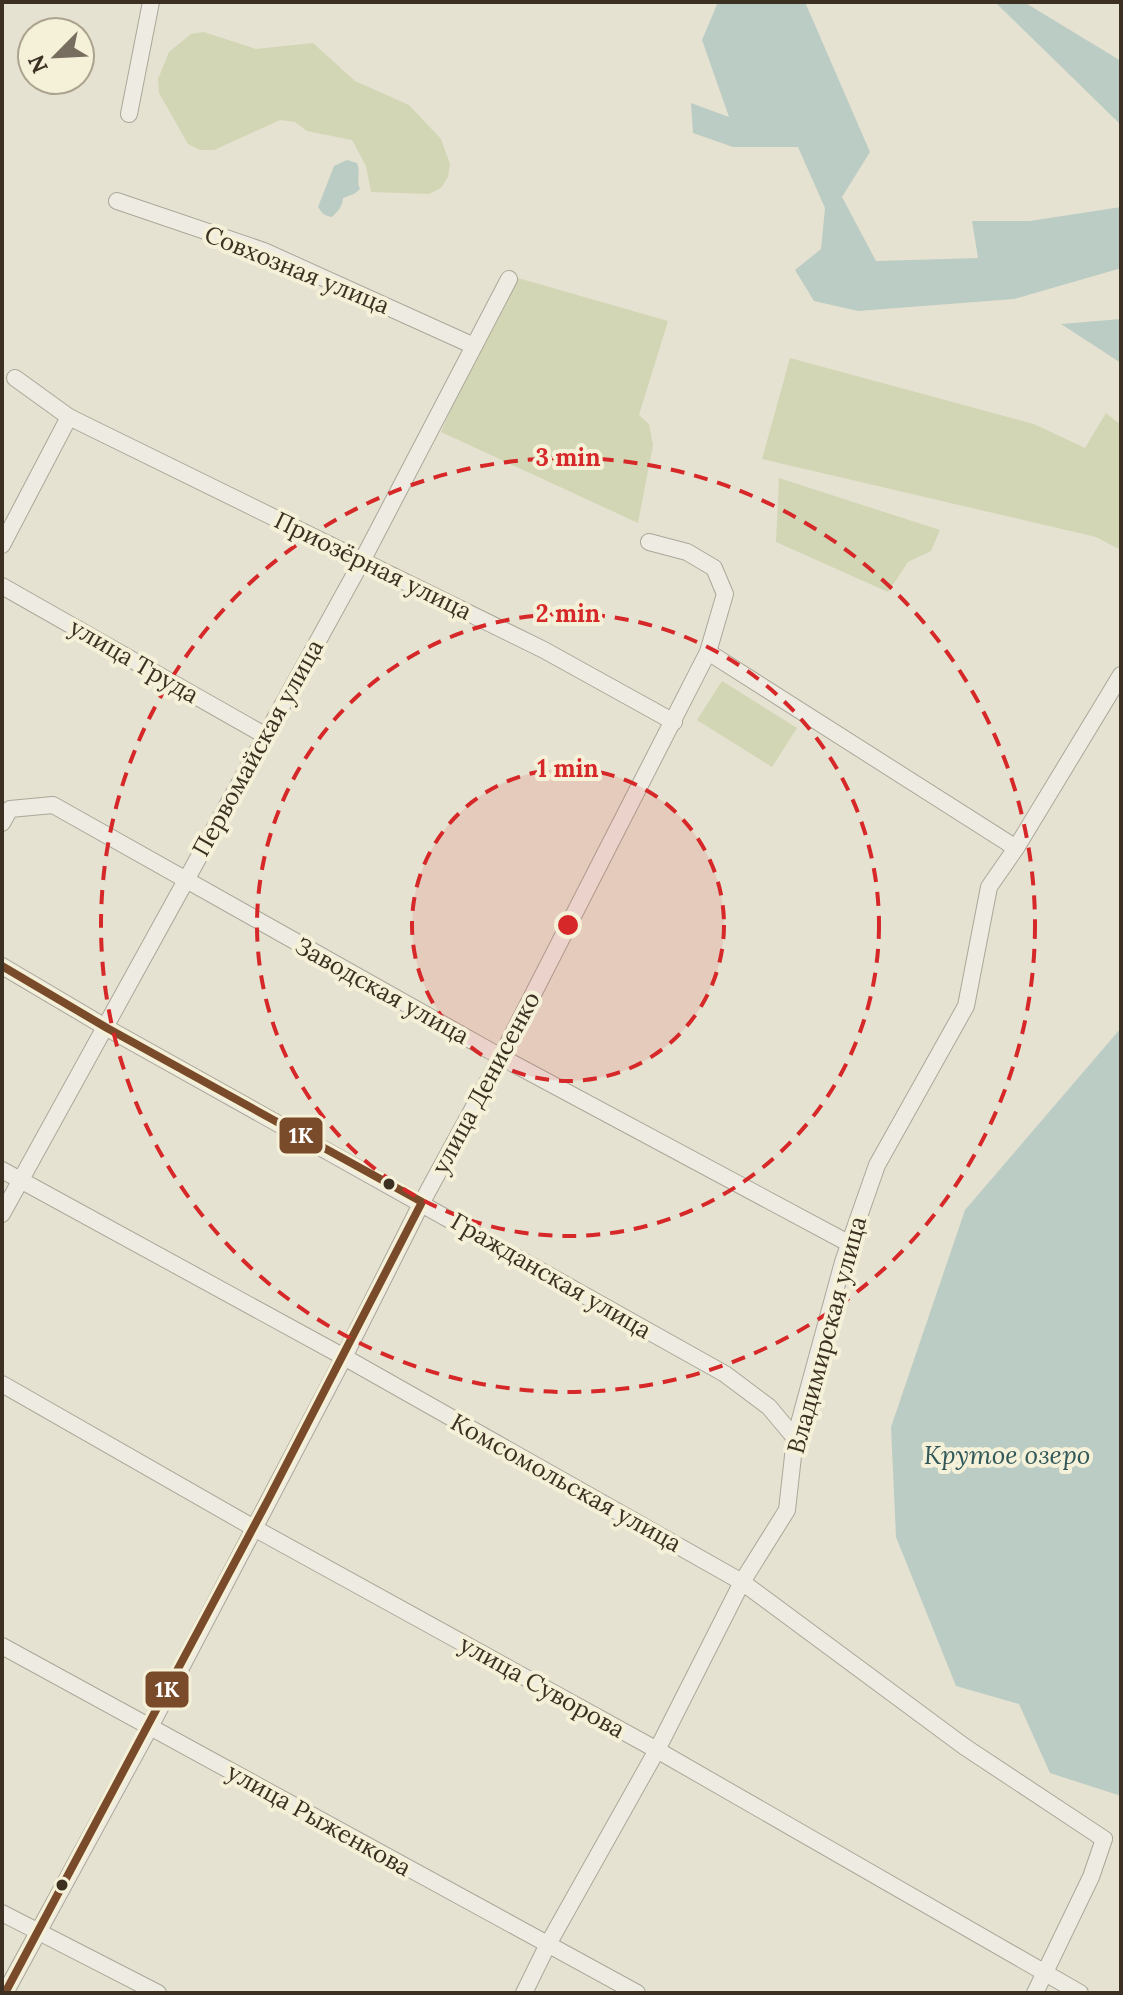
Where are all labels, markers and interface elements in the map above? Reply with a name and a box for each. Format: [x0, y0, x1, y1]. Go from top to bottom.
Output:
north arrow [16, 16, 96, 96]
text: N [21, 51, 54, 78]
street label: Совхозная улица [200, 218, 394, 321]
text: 3 min [536, 442, 601, 473]
street label: Приозёрная улица [269, 504, 477, 627]
text: 2 min [536, 598, 600, 629]
street label: улица Труда [64, 611, 204, 710]
street label: Первомайская улица [185, 634, 330, 862]
text: 1 min [537, 753, 599, 784]
centre of rings [554, 911, 582, 939]
street label: Заводская улица [290, 930, 475, 1051]
street label: улица Денисенко [424, 986, 547, 1179]
line badge: 1К [278, 1116, 324, 1155]
text: 1К [289, 1121, 314, 1149]
unlabelled marker [381, 1176, 397, 1192]
street label: Гражданская улица [445, 1206, 657, 1346]
street label: Владимирская улица [780, 1213, 873, 1457]
street label: Комсомольская улица [445, 1406, 687, 1559]
water label: Крутое озеро [924, 1438, 1090, 1471]
street label: улица Суворова [454, 1628, 630, 1745]
line badge: 1К [144, 1670, 190, 1709]
text: 1К [155, 1675, 180, 1703]
street label: улица Рыженкова [222, 1756, 417, 1883]
unlabelled marker [54, 1877, 70, 1893]

